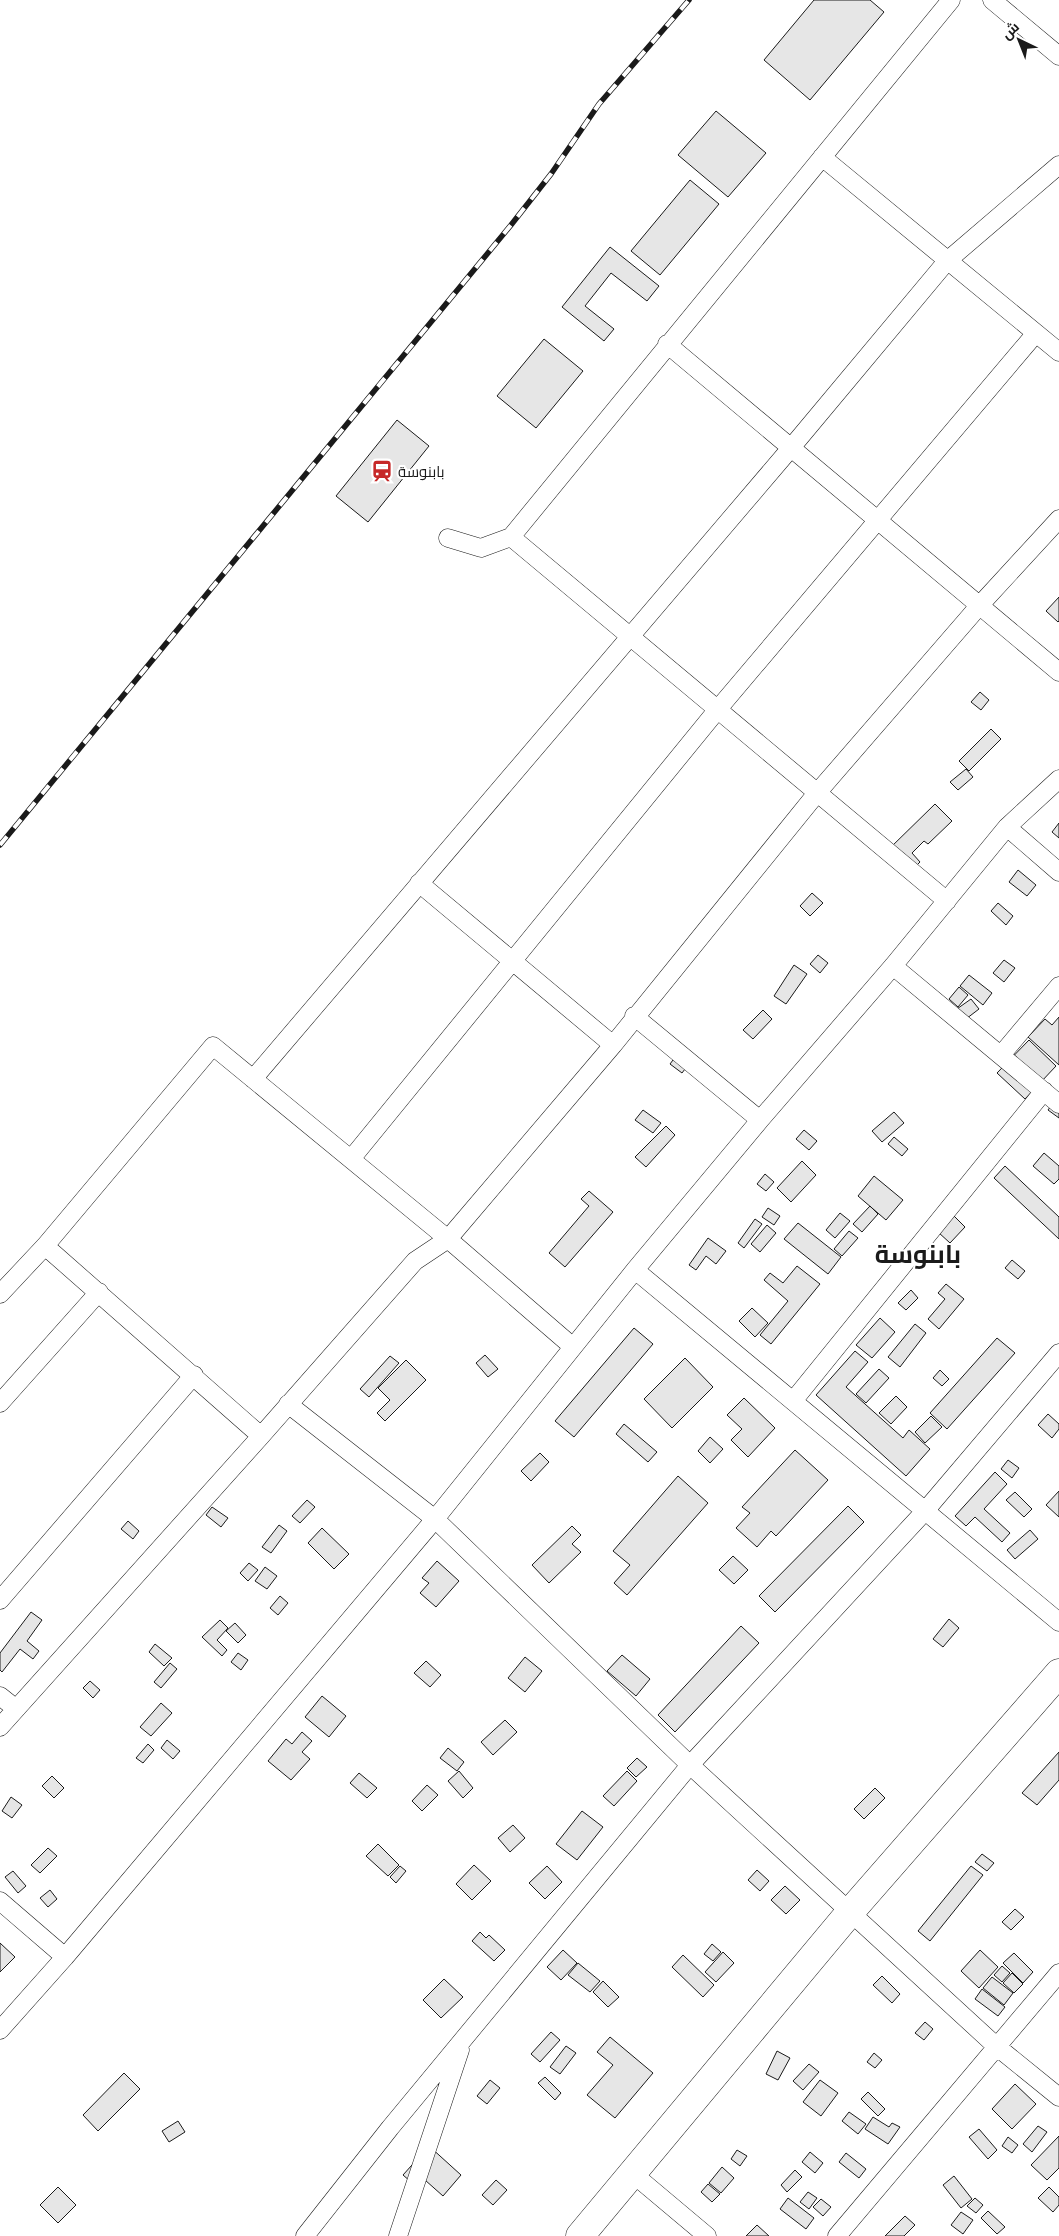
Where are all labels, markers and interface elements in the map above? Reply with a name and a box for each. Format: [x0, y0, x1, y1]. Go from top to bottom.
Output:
north arrow [994, 15, 1044, 65]
text: ش [997, 18, 1023, 43]
station icon: بابنوسة [369, 458, 395, 484]
place label: بابنوسة [398, 462, 445, 481]
district label: بابنوسة [875, 1238, 961, 1270]

